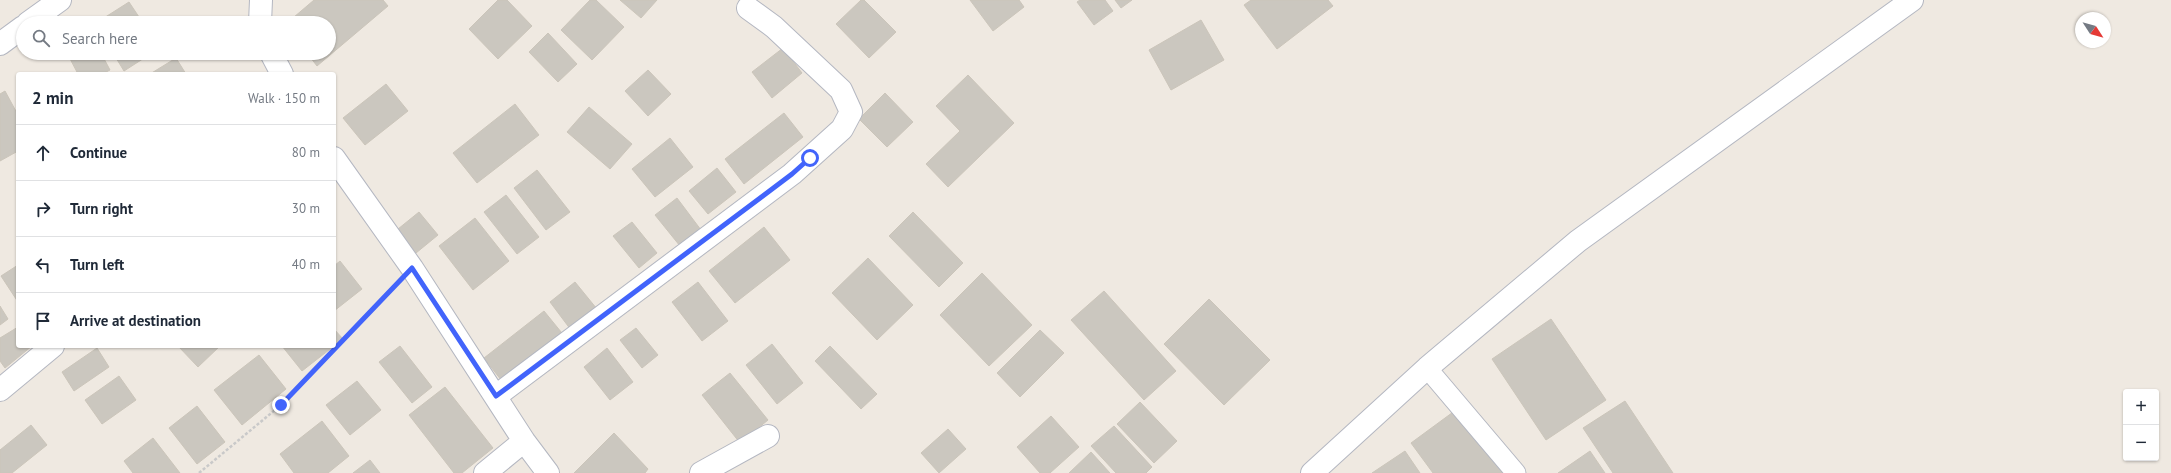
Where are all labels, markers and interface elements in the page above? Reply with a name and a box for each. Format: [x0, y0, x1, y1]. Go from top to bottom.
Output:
north arrow [2075, 12, 2111, 48]
search box [16, 16, 336, 60]
icon: search [30, 27, 52, 49]
text: Search here [62, 29, 138, 48]
text: 2 min [32, 87, 73, 109]
text: Walk · 150 m [248, 90, 320, 107]
icon: ahead [32, 142, 54, 164]
text: Continue [70, 143, 127, 162]
text: 80 m [292, 144, 320, 161]
route start [801, 149, 819, 167]
icon: right [32, 198, 54, 220]
text: Turn right [70, 199, 133, 218]
text: 30 m [292, 200, 320, 217]
icon: left [32, 254, 54, 276]
text: Turn left [70, 255, 124, 274]
text: 40 m [292, 256, 320, 273]
icon: arrive [32, 310, 54, 332]
text: Arrive at destination [70, 311, 201, 330]
map controls [2123, 389, 2159, 461]
button: + [2123, 389, 2159, 425]
route end [272, 396, 290, 414]
button: − [2123, 425, 2159, 461]

